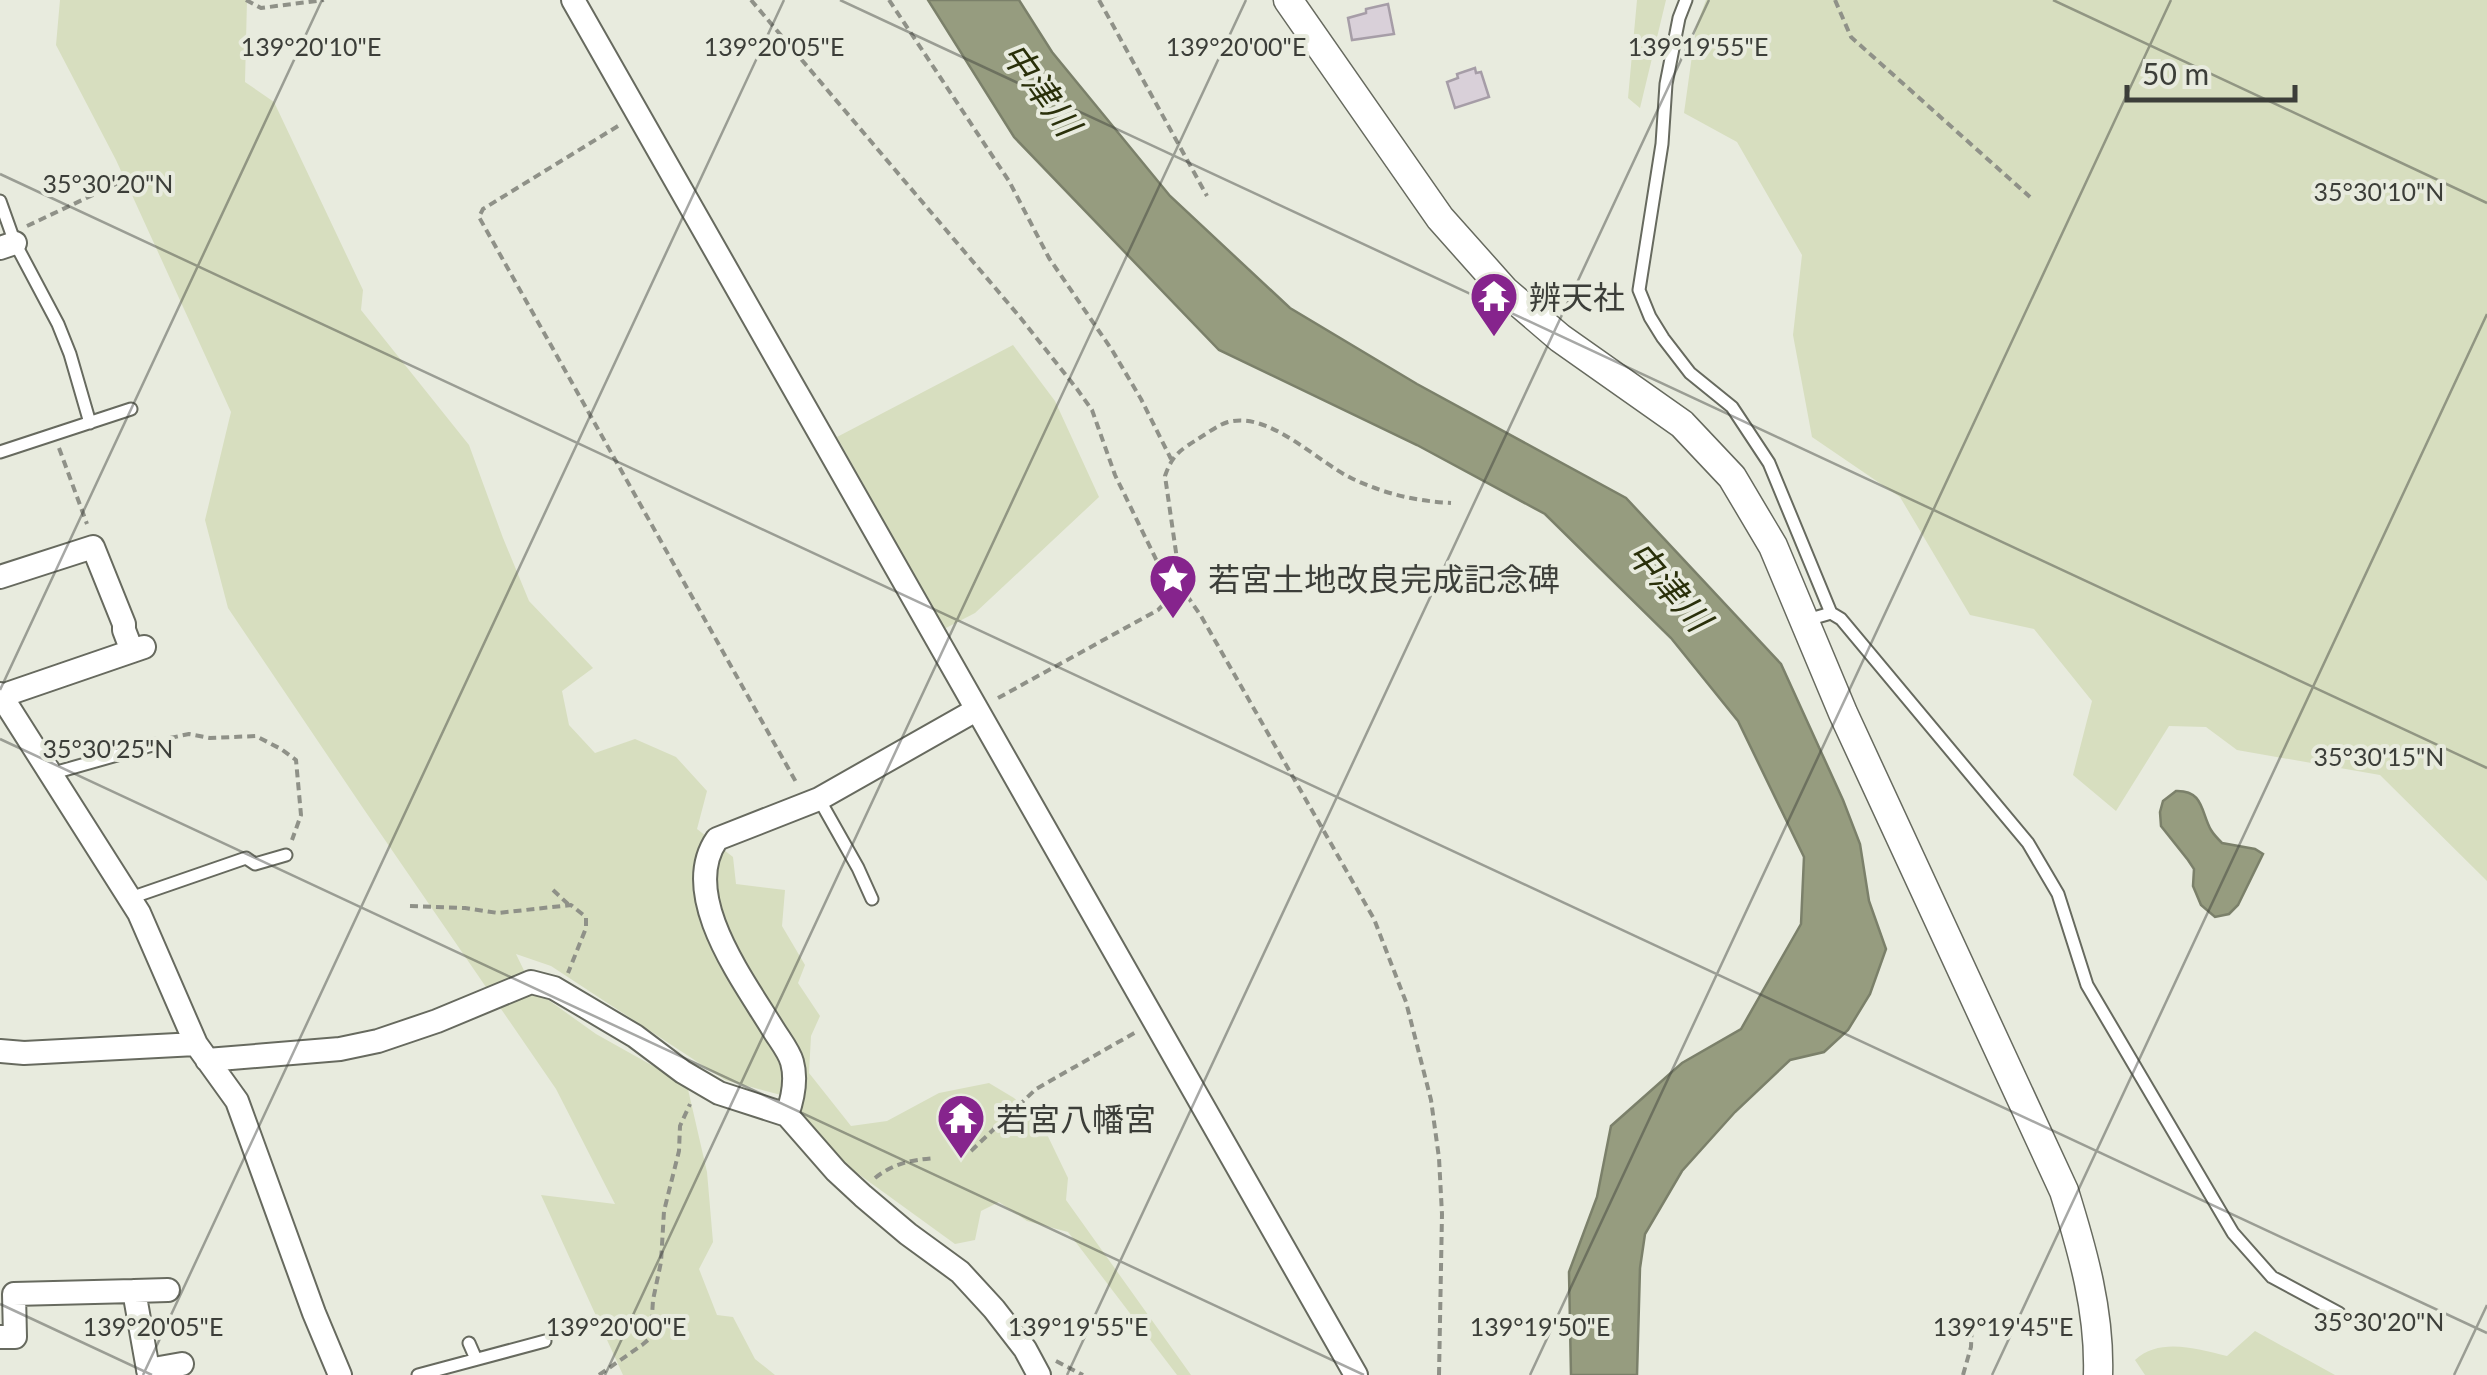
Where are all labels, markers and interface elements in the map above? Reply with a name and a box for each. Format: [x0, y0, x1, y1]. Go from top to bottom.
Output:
text: 139°20'10"E [241, 31, 381, 61]
text: 139°20'05"E [704, 31, 844, 61]
text: 139°20'00"E [1166, 31, 1306, 61]
text: 139°19'55"E [1628, 31, 1768, 61]
water label: 中津川 [994, 33, 1092, 146]
scale bar [2127, 40, 2294, 102]
text: 50 m [2142, 55, 2209, 91]
text: 35°30'20"N [43, 168, 173, 198]
text: 35°30'10"N [2314, 176, 2444, 206]
temple icon: 辨天社 [1468, 270, 1520, 338]
place label: 辨天社 [1529, 277, 1625, 316]
water label: 中津川 [1620, 532, 1723, 641]
place icon: 若宮土地改良完成記念碑 [1147, 552, 1199, 620]
place label: 若宮土地改良完成記念碑 [1208, 559, 1560, 598]
text: 35°30'25"N [43, 733, 173, 763]
text: 35°30'15"N [2314, 741, 2444, 771]
temple icon: 若宮八幡宮 [935, 1092, 987, 1160]
place label: 若宮八幡宮 [996, 1099, 1156, 1138]
text: 35°30'20"N [2314, 1306, 2444, 1336]
text: 139°20'05"E [83, 1311, 223, 1341]
text: 139°20'00"E [546, 1311, 686, 1341]
text: 139°19'55"E [1008, 1311, 1148, 1341]
text: 139°19'50"E [1470, 1311, 1610, 1341]
text: 139°19'45"E [1933, 1311, 2073, 1341]

